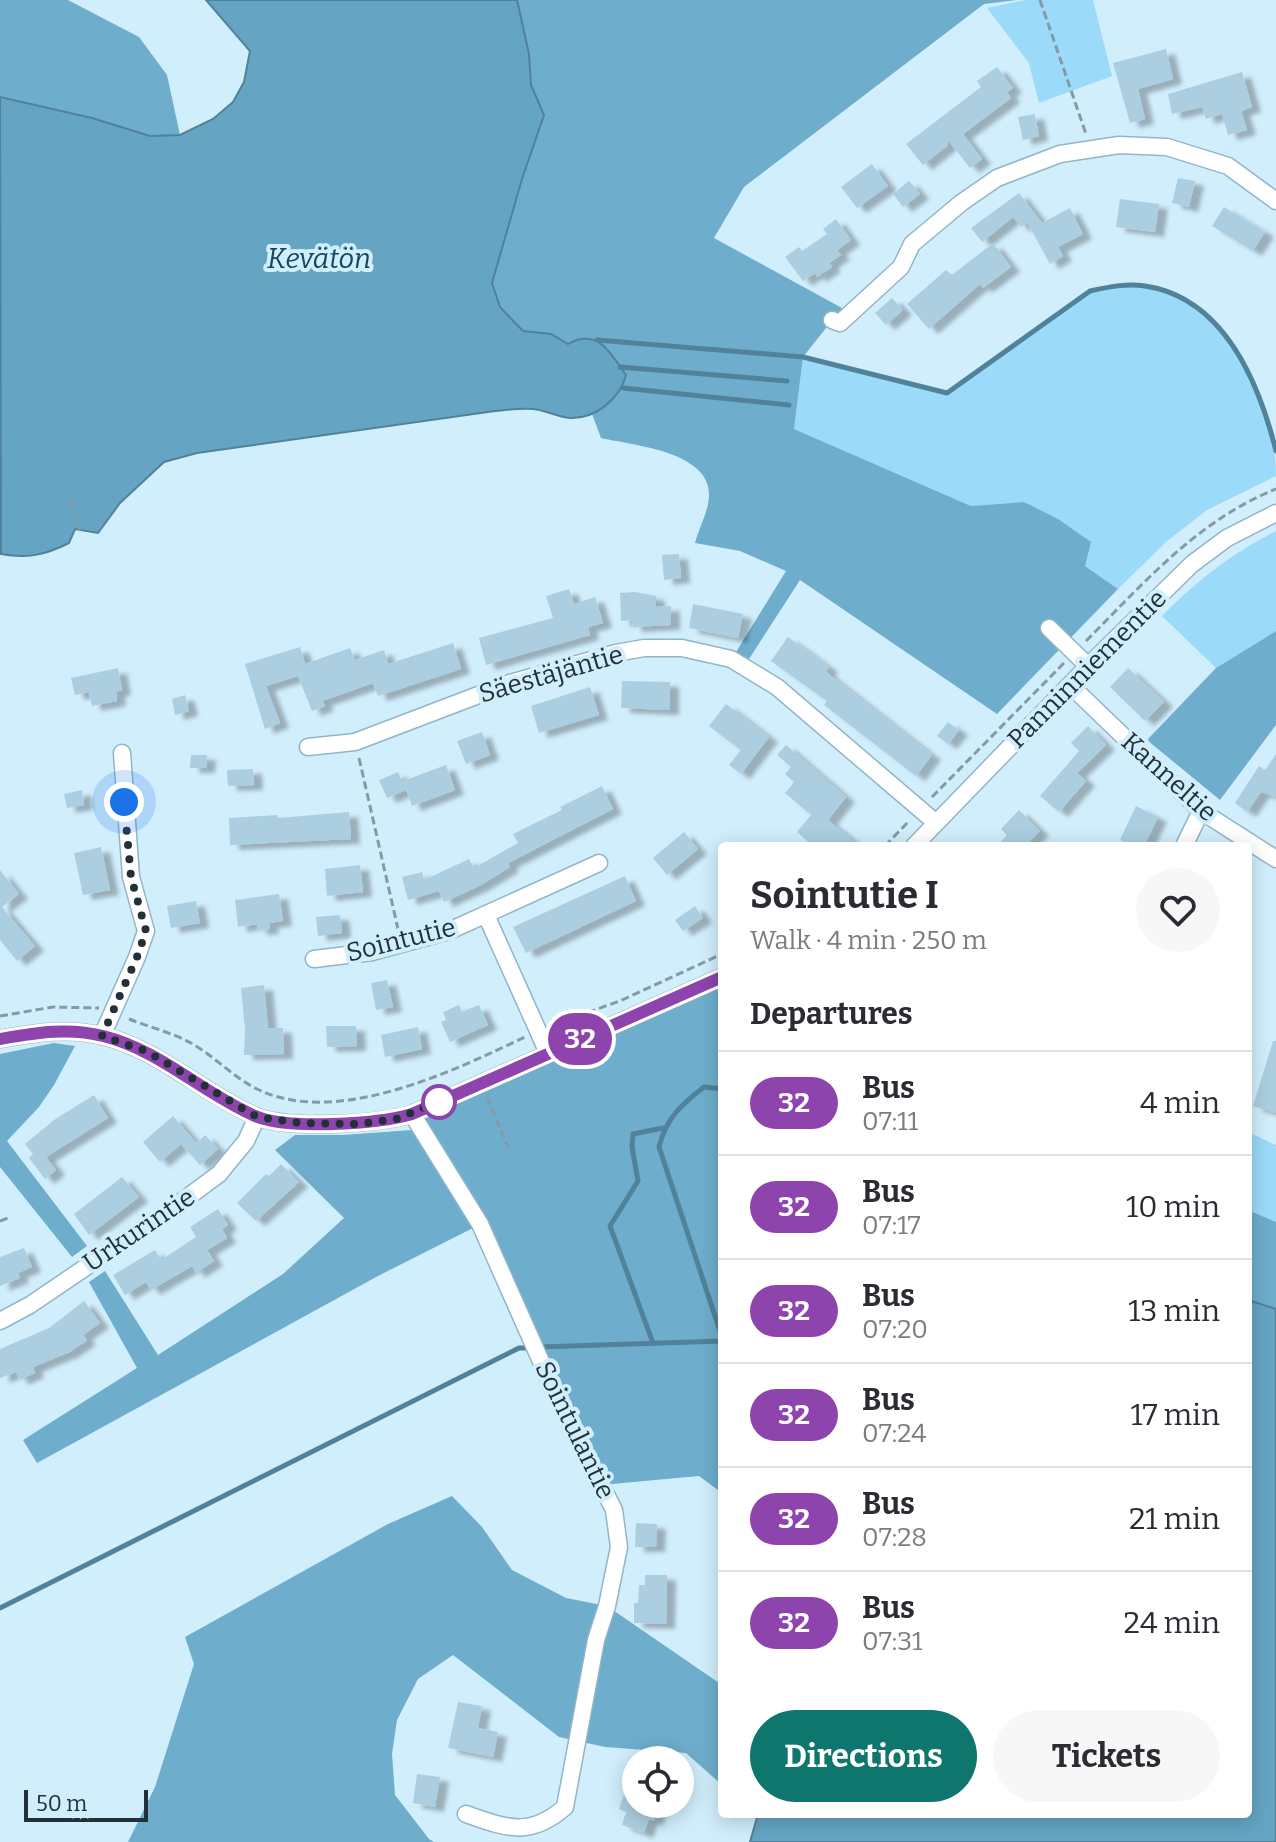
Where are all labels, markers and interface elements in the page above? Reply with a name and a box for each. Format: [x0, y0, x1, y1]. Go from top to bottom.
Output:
water label: Kevätön [267, 242, 371, 275]
street label: Panninniementie [1001, 583, 1173, 755]
street label: Säestäjäntie [475, 639, 627, 709]
street label: Kanneltie [1115, 726, 1223, 828]
your location [104, 782, 144, 822]
button: heart [1136, 868, 1220, 952]
text: Sointutie I [750, 872, 939, 918]
street label: Sointutie [343, 911, 459, 969]
text: Walk · 4 min · 250 m [750, 925, 987, 956]
text: Departures [750, 996, 913, 1032]
line badge: 32 [544, 1013, 616, 1065]
text: 32 [564, 1022, 596, 1055]
text: Bus [862, 1070, 915, 1106]
unlabelled marker [422, 1085, 456, 1119]
text: 4 min [1140, 1085, 1220, 1121]
text: 32 [778, 1086, 810, 1119]
text: 07:11 [862, 1106, 918, 1137]
text: Bus [862, 1174, 915, 1210]
street label: Urkurintie [77, 1181, 201, 1279]
text: 10 min [1126, 1189, 1220, 1225]
text: 32 [778, 1190, 810, 1223]
text: 07:17 [862, 1210, 921, 1241]
text: Bus [862, 1278, 915, 1314]
text: 13 min [1128, 1293, 1220, 1329]
text: 32 [778, 1294, 810, 1327]
text: 07:20 [862, 1314, 928, 1345]
street label: Sointulantie [528, 1356, 622, 1504]
text: Bus [862, 1382, 915, 1418]
text: 17 min [1131, 1397, 1220, 1433]
text: 32 [778, 1398, 810, 1431]
text: 07:24 [862, 1418, 927, 1449]
text: Bus [862, 1486, 915, 1522]
text: 21 min [1129, 1501, 1220, 1537]
text: 32 [778, 1502, 810, 1535]
text: 07:28 [862, 1522, 927, 1553]
text: Bus [862, 1590, 915, 1626]
text: 24 min [1124, 1605, 1220, 1641]
text: 32 [778, 1606, 810, 1639]
text: 07:31 [862, 1626, 923, 1657]
button: Directions [750, 1710, 977, 1802]
button: Tickets [993, 1710, 1220, 1802]
map controls [622, 1746, 694, 1818]
button: locate [622, 1746, 694, 1818]
scale bar [24, 1786, 148, 1822]
text: 50 m [36, 1790, 87, 1817]

